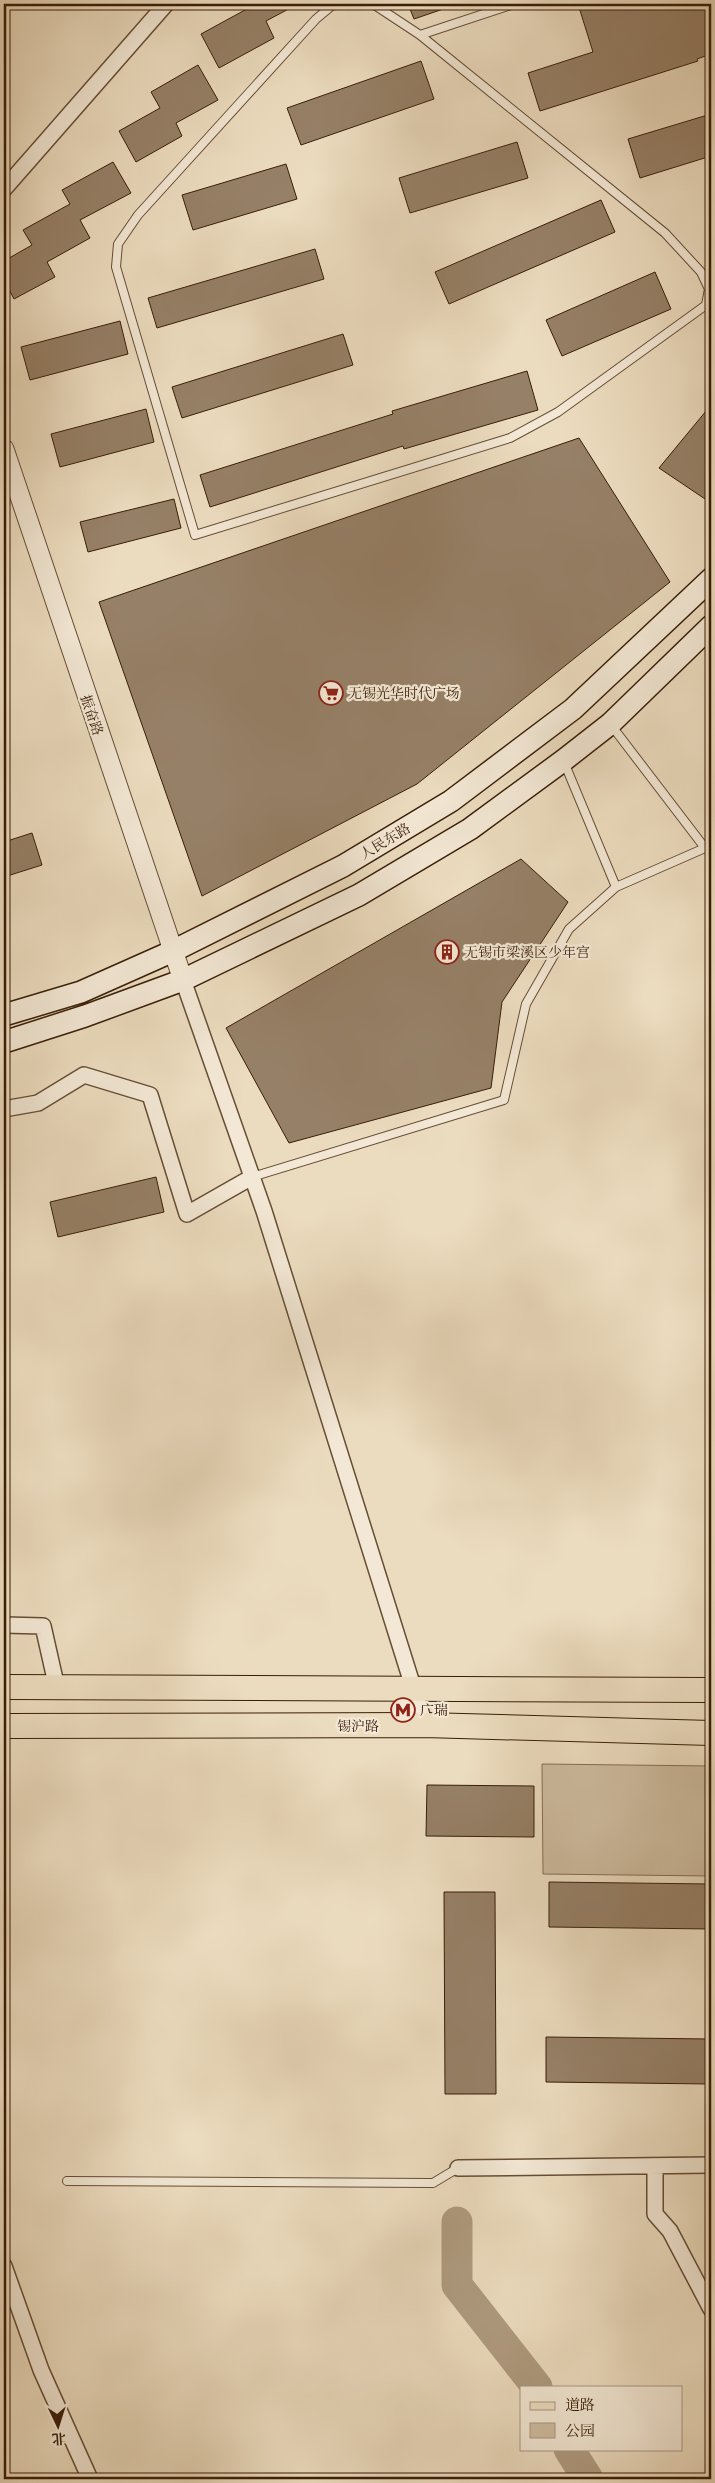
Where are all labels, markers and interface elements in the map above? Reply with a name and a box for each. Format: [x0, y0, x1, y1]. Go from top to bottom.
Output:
supermarket icon: 无锡光华时代广场 [318, 680, 344, 706]
place label: 无锡光华时代广场 [348, 685, 460, 702]
street label: 振奋路 [77, 693, 106, 738]
street label: 人民东路 [357, 820, 414, 863]
building icon: 无锡市梁溪区少年宫 [434, 939, 460, 965]
place label: 无锡市梁溪区少年宫 [464, 944, 590, 961]
metro station icon: 广瑞 [390, 1697, 416, 1723]
place label: 广瑞 [420, 1702, 448, 1719]
street label: 锡沪路 [337, 1718, 379, 1735]
legend [520, 2386, 682, 2450]
text: 道路 [565, 2396, 595, 2414]
north arrow [32, 2400, 82, 2450]
text: 公园 [565, 2422, 595, 2440]
text: 北 [51, 2430, 66, 2447]

